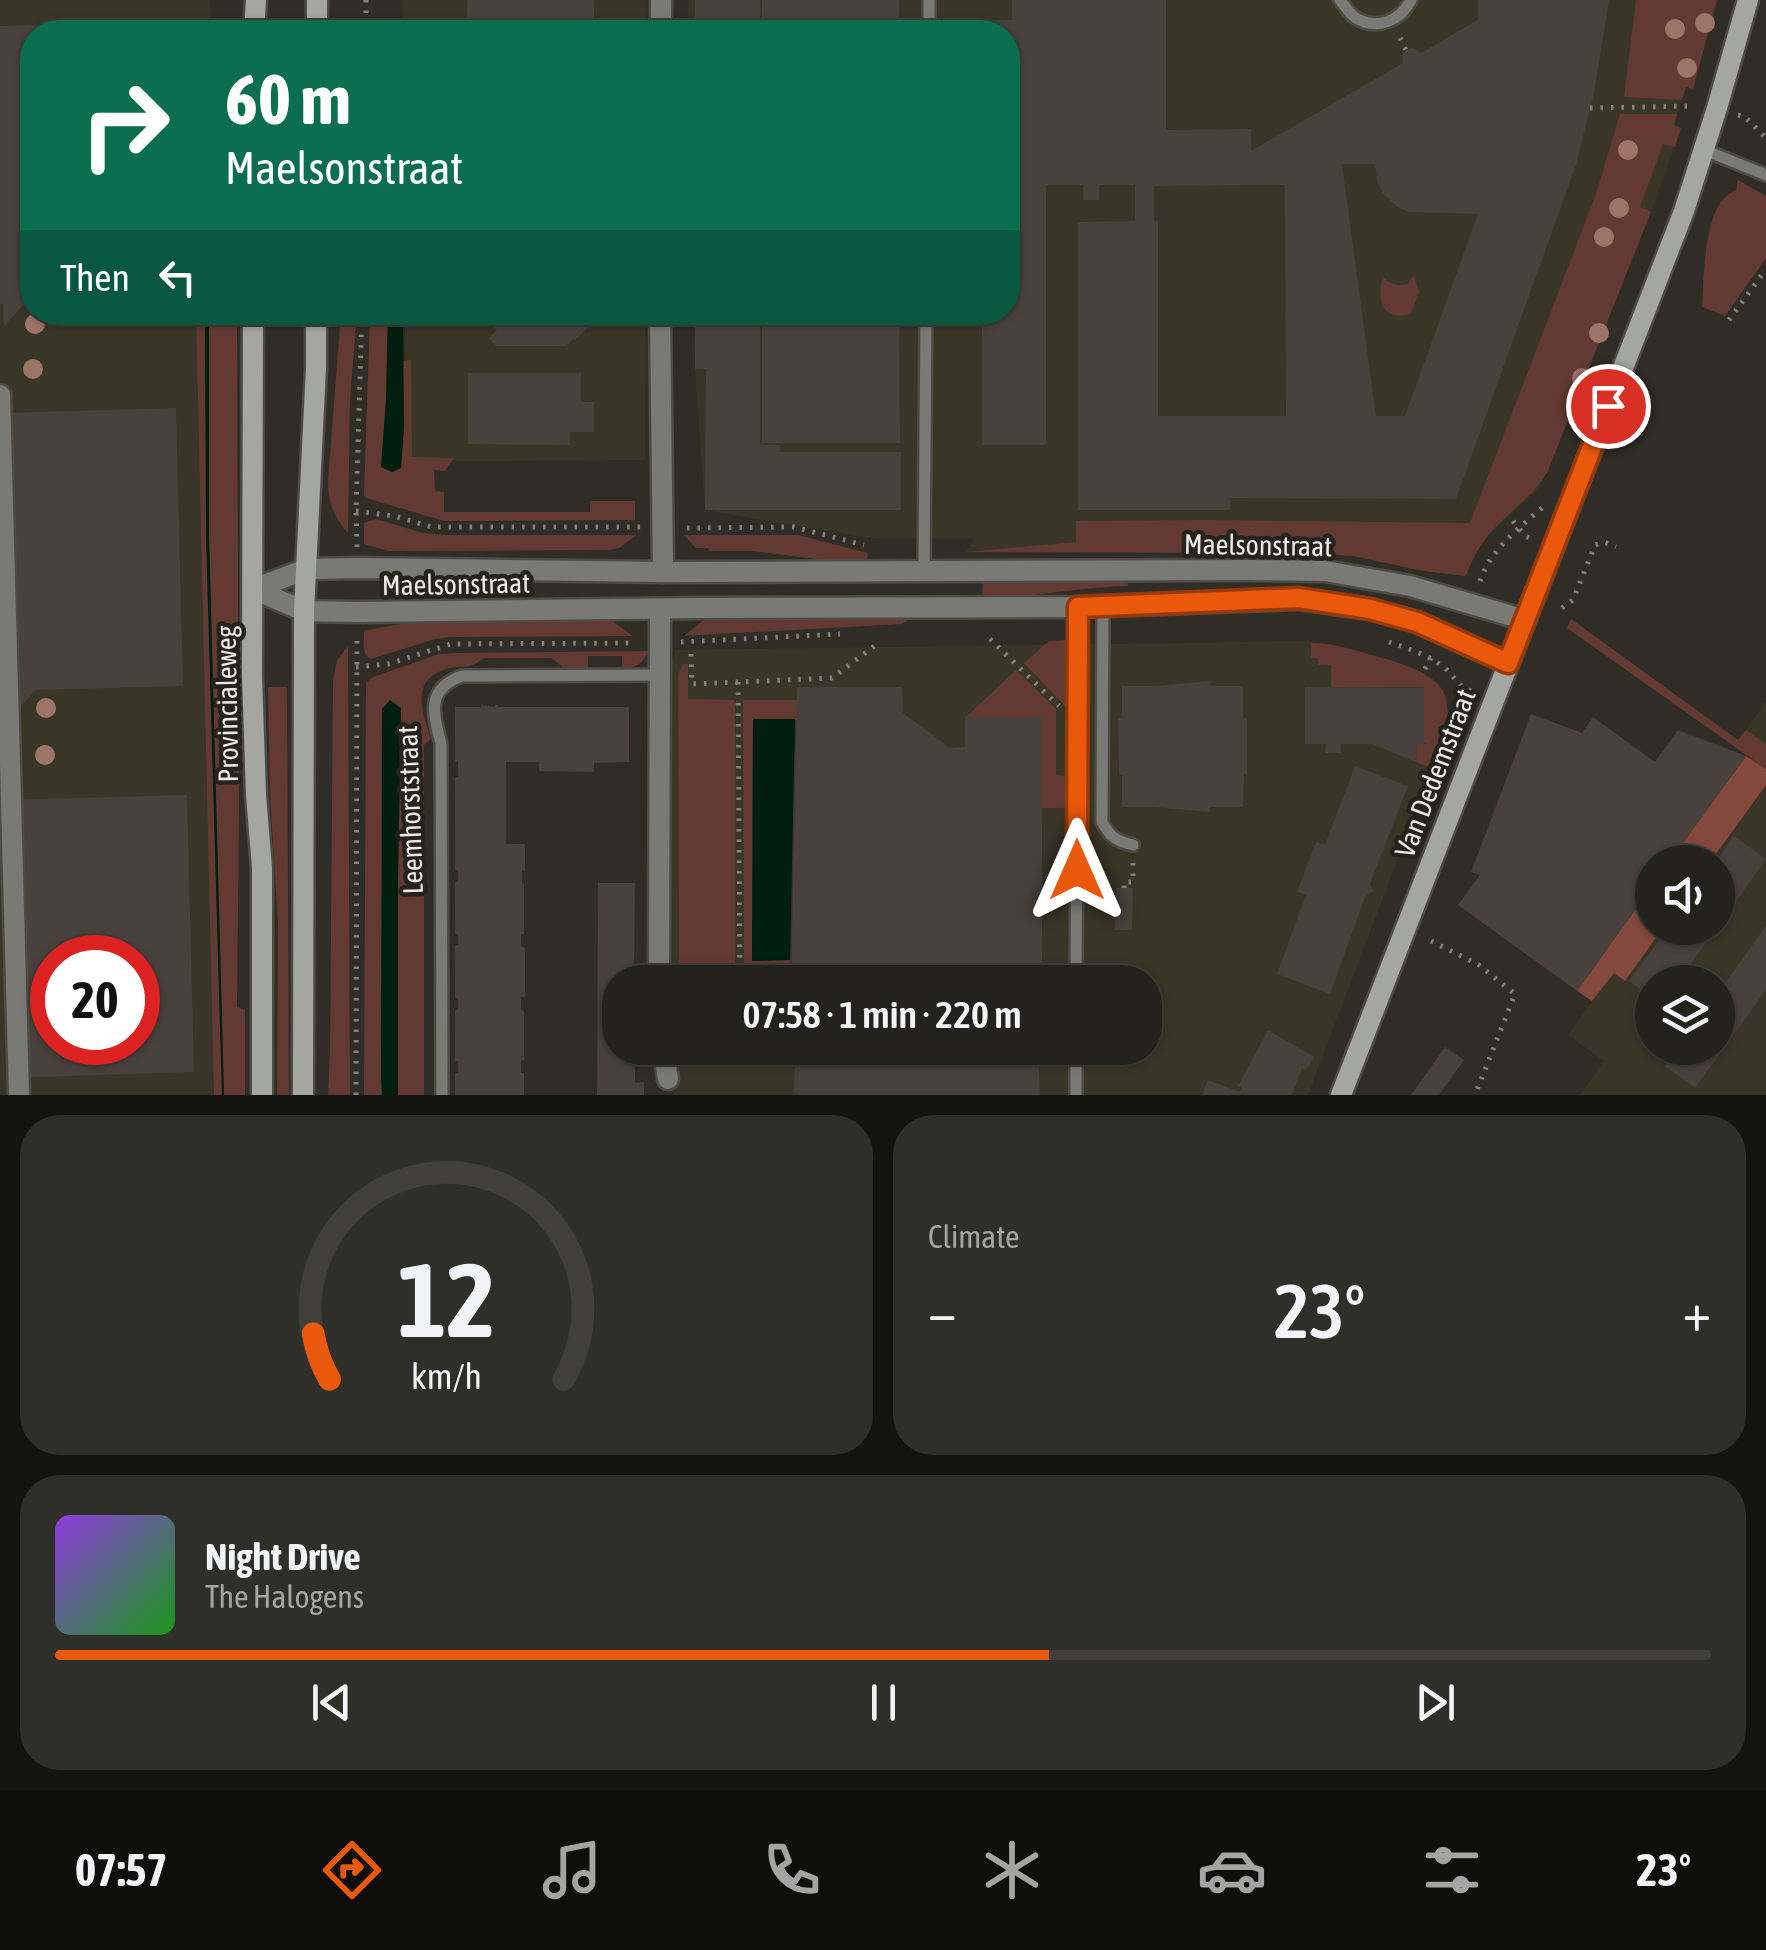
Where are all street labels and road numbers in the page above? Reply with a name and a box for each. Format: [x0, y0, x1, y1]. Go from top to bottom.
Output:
street label: Maelsonstraat [1184, 528, 1332, 562]
street label: Maelsonstraat [382, 567, 530, 601]
street label: Provincialeweg [210, 625, 244, 783]
street label: Van Dedemstraat [1388, 684, 1482, 862]
street label: Leemhorststraat [391, 725, 429, 895]

